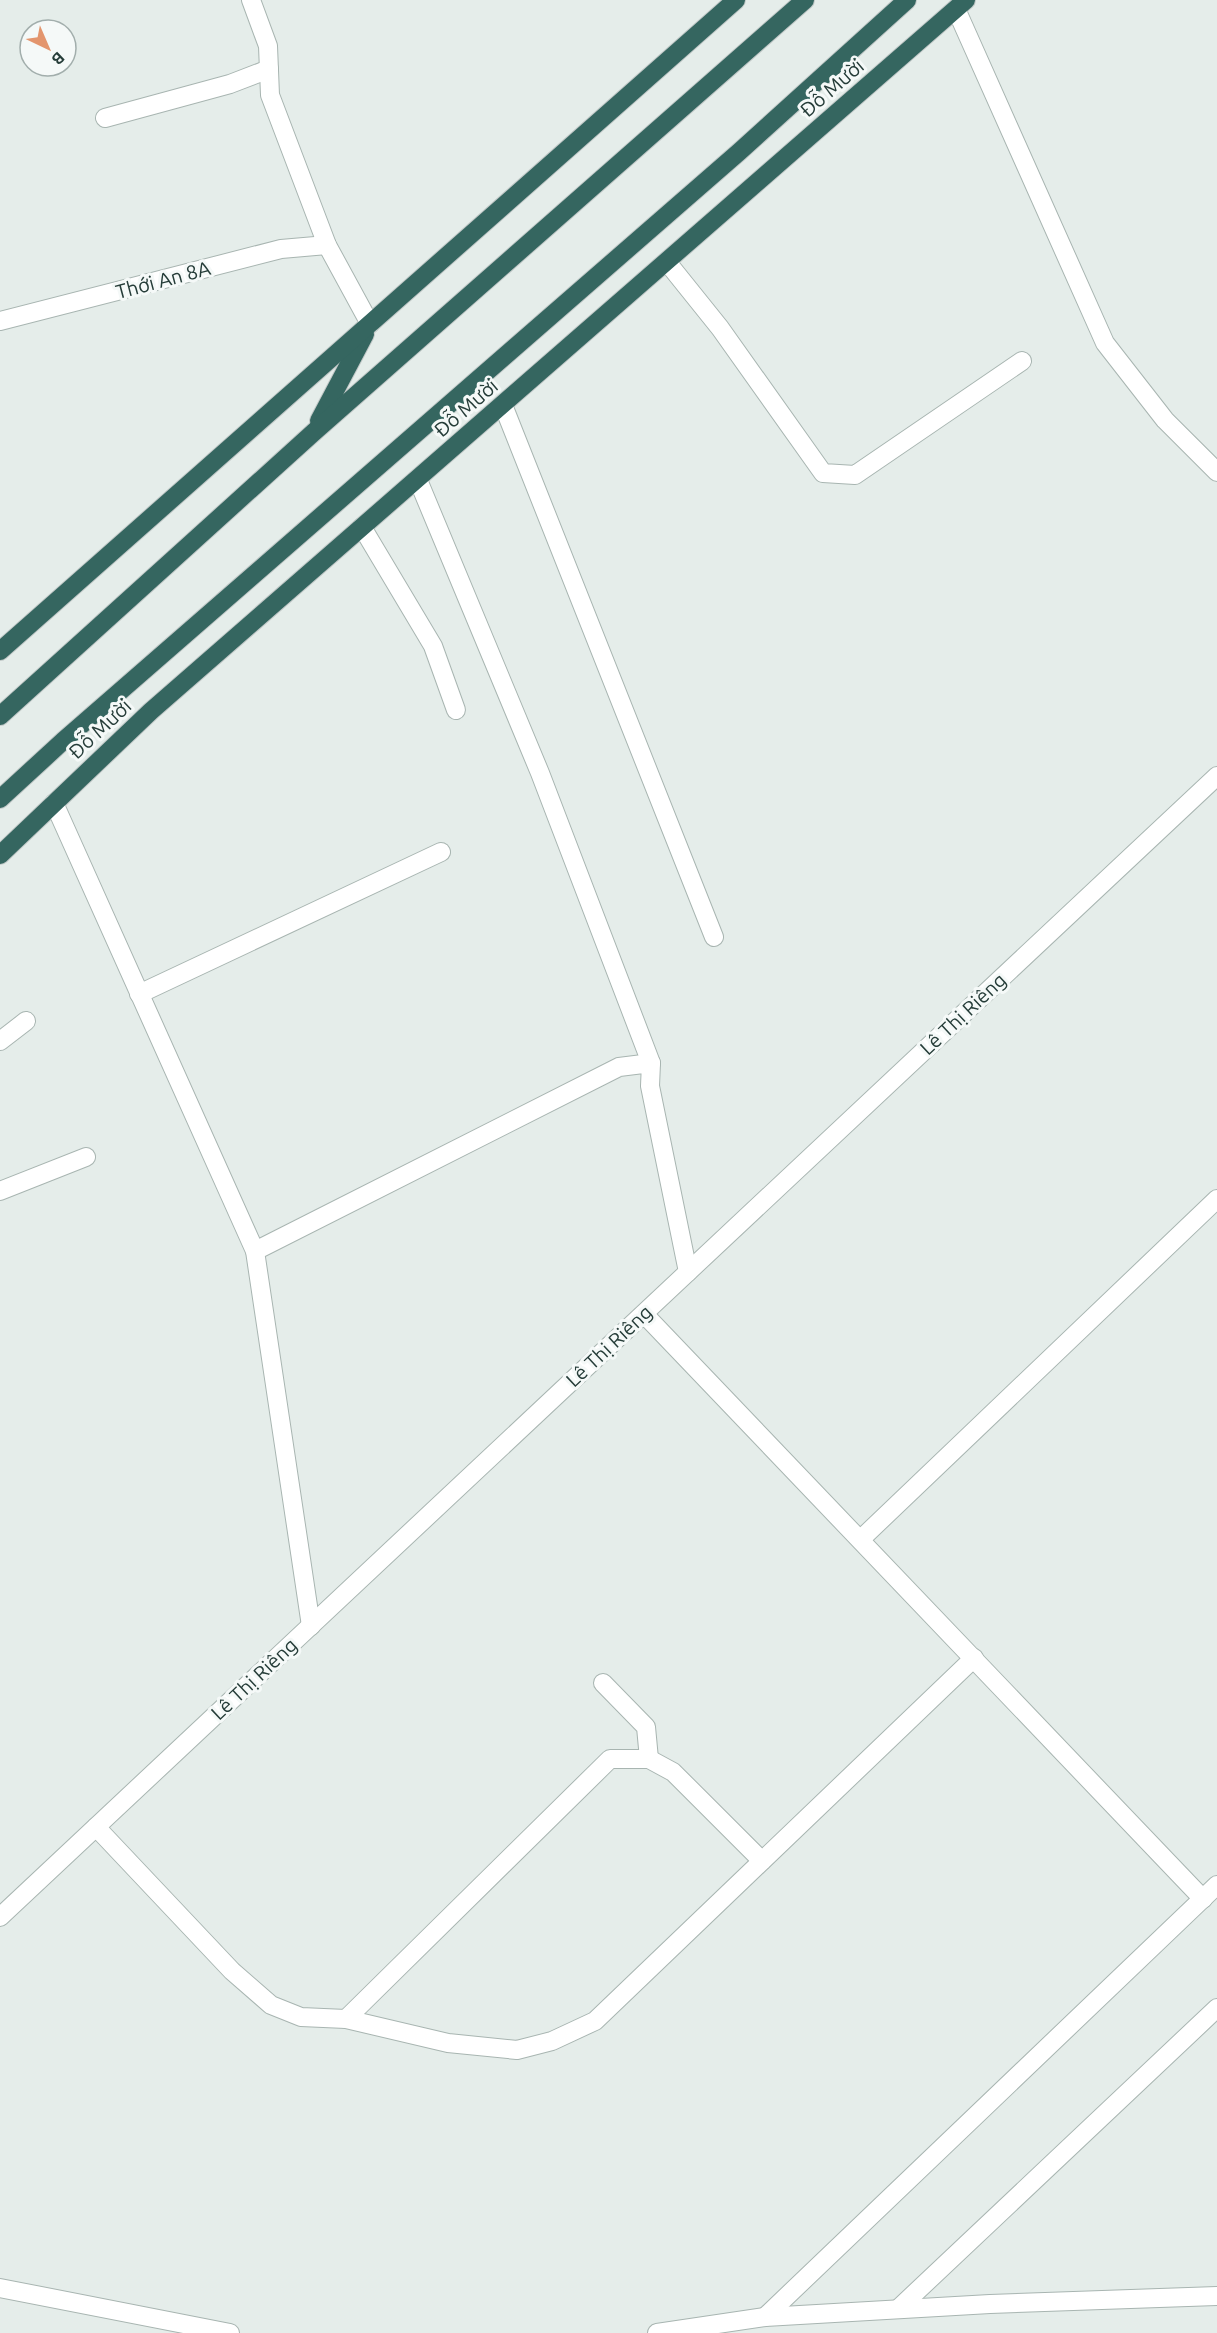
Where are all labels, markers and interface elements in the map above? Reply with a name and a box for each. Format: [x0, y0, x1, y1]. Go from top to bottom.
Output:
north arrow [18, 18, 78, 78]
text: B [48, 49, 68, 69]
street label: Đỗ Mười [794, 52, 868, 121]
street label: Thới An 8A [113, 256, 213, 303]
street label: Đỗ Mười [428, 372, 502, 441]
street label: Đỗ Mười [63, 693, 135, 763]
street label: Lê Thị Riêng [915, 968, 1010, 1059]
street label: Lê Thị Riêng [561, 1300, 656, 1391]
street label: Lê Thị Riêng [206, 1633, 301, 1724]

